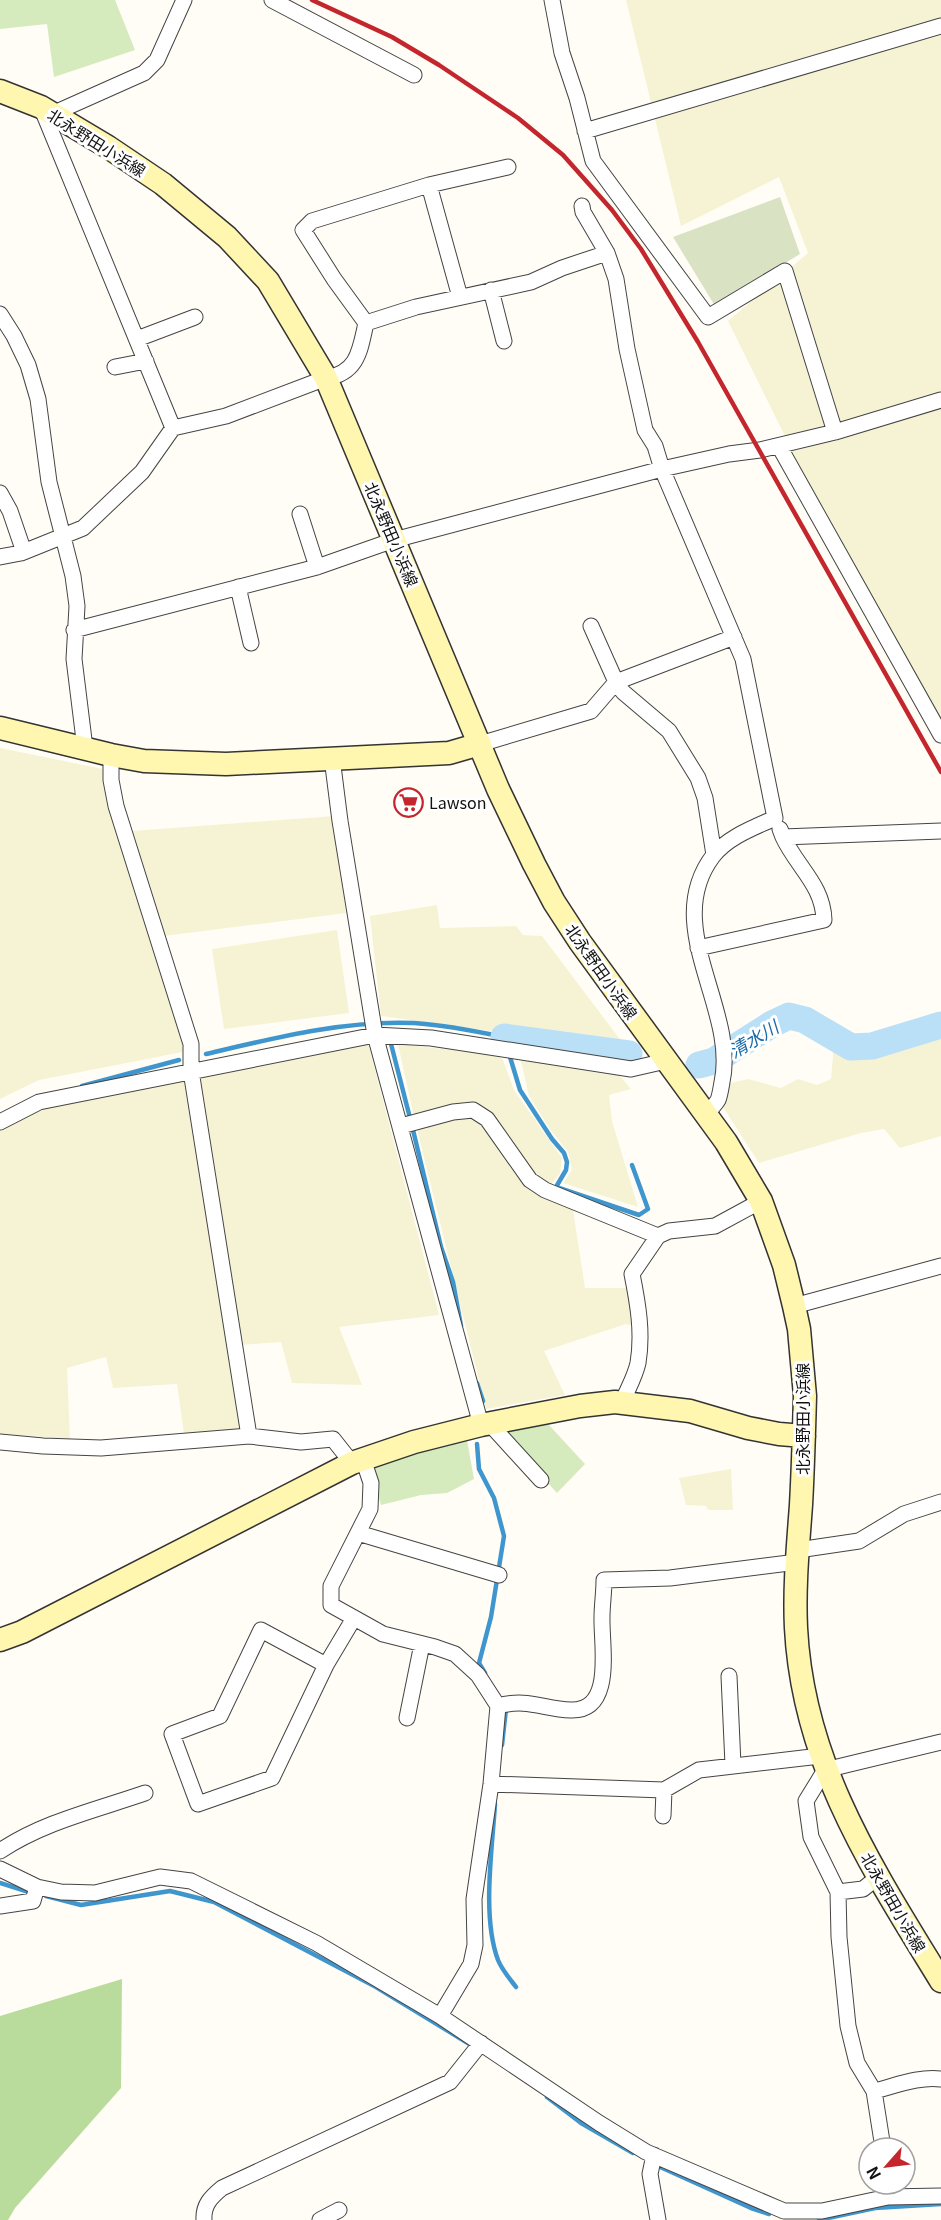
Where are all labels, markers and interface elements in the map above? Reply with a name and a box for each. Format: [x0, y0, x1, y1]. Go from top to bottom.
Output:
street label: 北永野田小浜線 [43, 102, 151, 182]
street label: 北永野田小浜線 [359, 478, 425, 590]
supermarket icon: Lawson [392, 786, 424, 818]
place label: Lawson [429, 790, 486, 814]
street label: 北永野田小浜線 [560, 918, 644, 1024]
water label: 清水川 [723, 1012, 785, 1063]
street label: 北永野田小浜線 [790, 1363, 814, 1475]
street label: 北永野田小浜線 [856, 1847, 932, 1957]
north arrow [857, 2136, 917, 2196]
text: N [859, 2163, 886, 2184]

